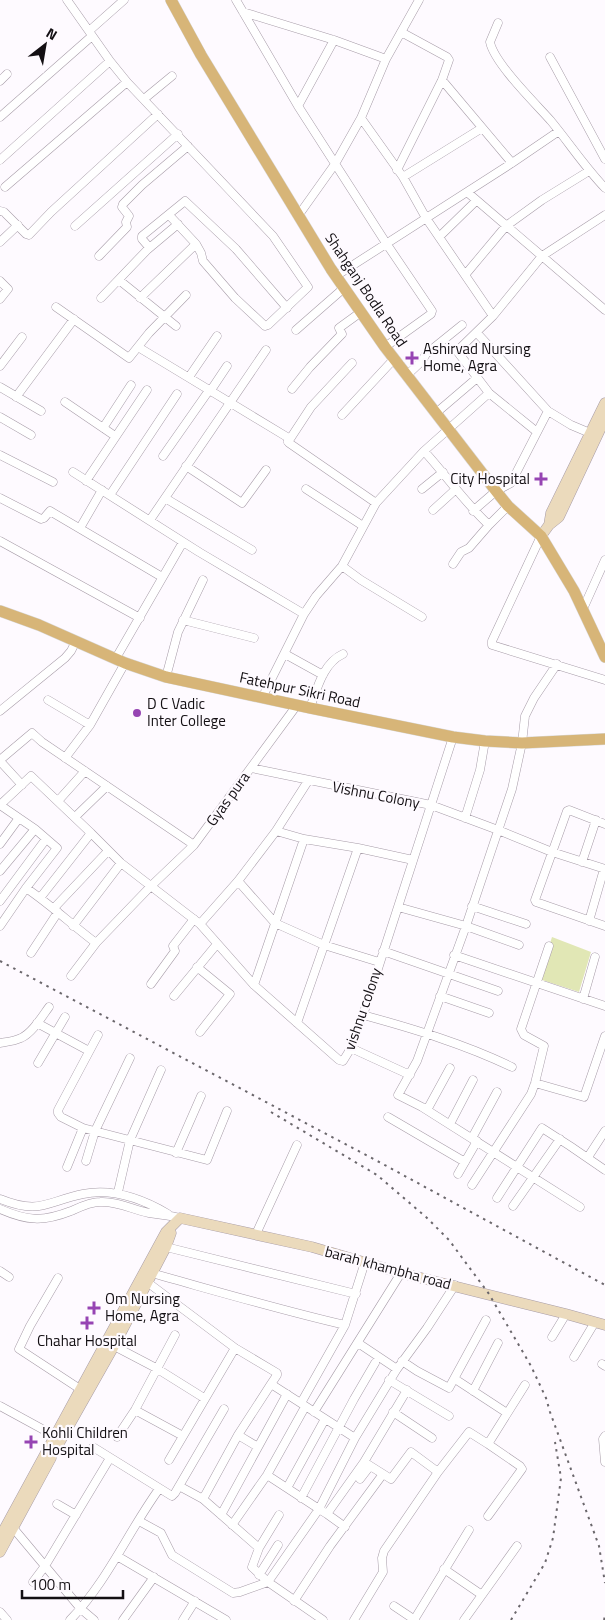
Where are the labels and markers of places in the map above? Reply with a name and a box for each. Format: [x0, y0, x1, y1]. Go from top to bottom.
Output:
place label: Ashirvad Nursing Home, Agra [423, 337, 531, 377]
marker: Ashirvad Nursing Home, Agra [405, 351, 419, 365]
place label: City Hospital [450, 467, 530, 490]
marker: City Hospital [534, 472, 548, 486]
place label: D C Vadic Inter College [147, 692, 226, 732]
marker: D C Vadic Inter College [131, 707, 143, 719]
place label: Om Nursing Home, Agra [105, 1287, 180, 1327]
marker: Om Nursing Home, Agra [87, 1301, 101, 1315]
marker: Chahar Hospital [80, 1316, 94, 1330]
place label: Chahar Hospital [37, 1329, 137, 1352]
place label: Kohli Children Hospital [42, 1421, 128, 1461]
marker: Kohli Children Hospital [24, 1435, 38, 1449]

